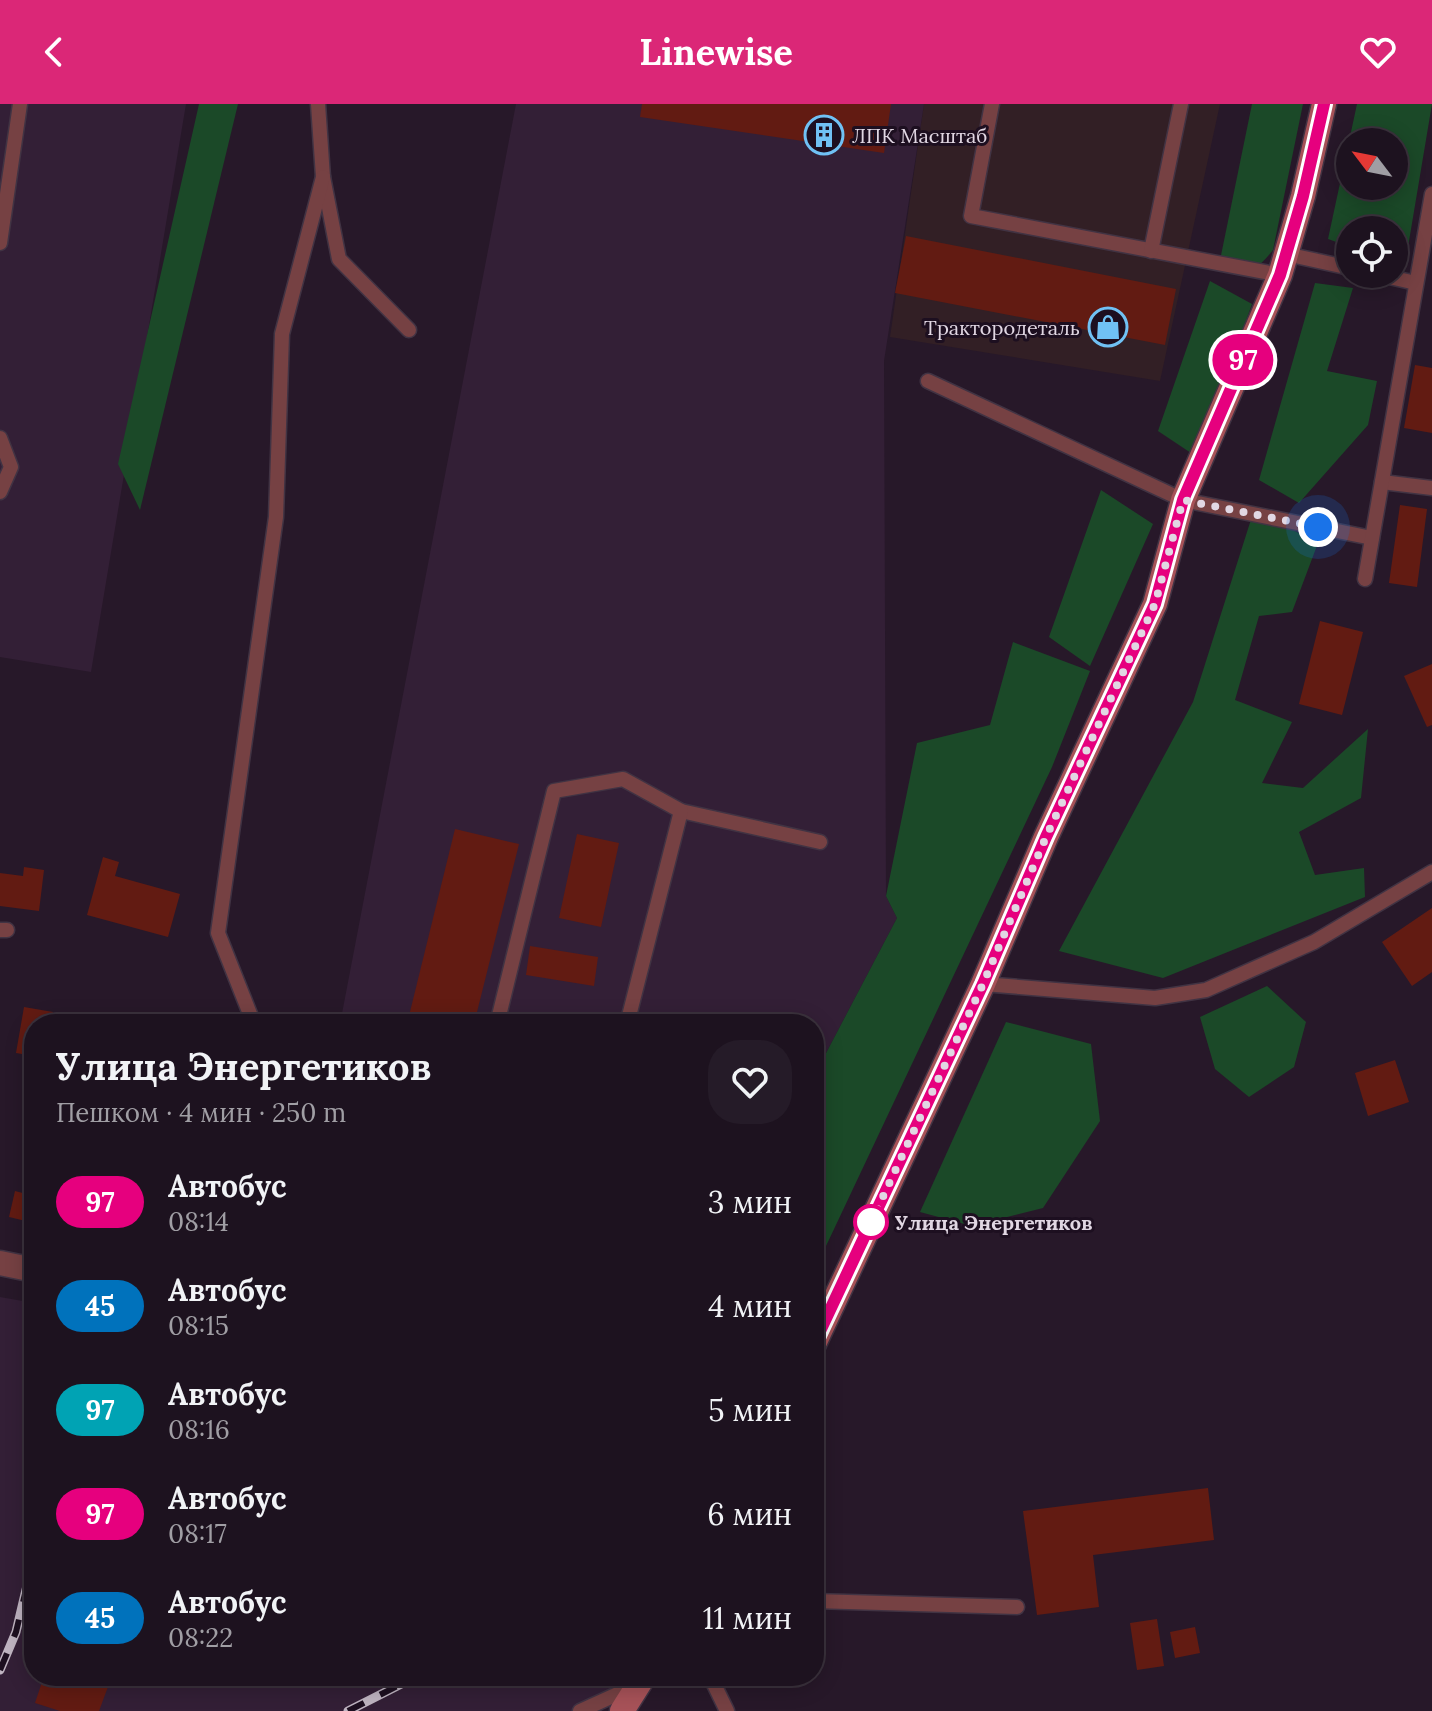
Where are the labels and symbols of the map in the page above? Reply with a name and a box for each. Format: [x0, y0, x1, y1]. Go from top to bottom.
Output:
building icon: ЛПК Масштаб [803, 114, 845, 156]
place label: ЛПК Масштаб [852, 123, 987, 148]
north arrow [1336, 128, 1408, 200]
shop icon: Трактородеталь [1087, 306, 1129, 348]
place label: Трактородеталь [924, 315, 1080, 340]
line badge: 97 [1207, 334, 1279, 386]
your location [1298, 507, 1338, 547]
marker: Улица Энергетиков [854, 1205, 888, 1239]
place label: Улица Энергетиков [895, 1210, 1093, 1235]

